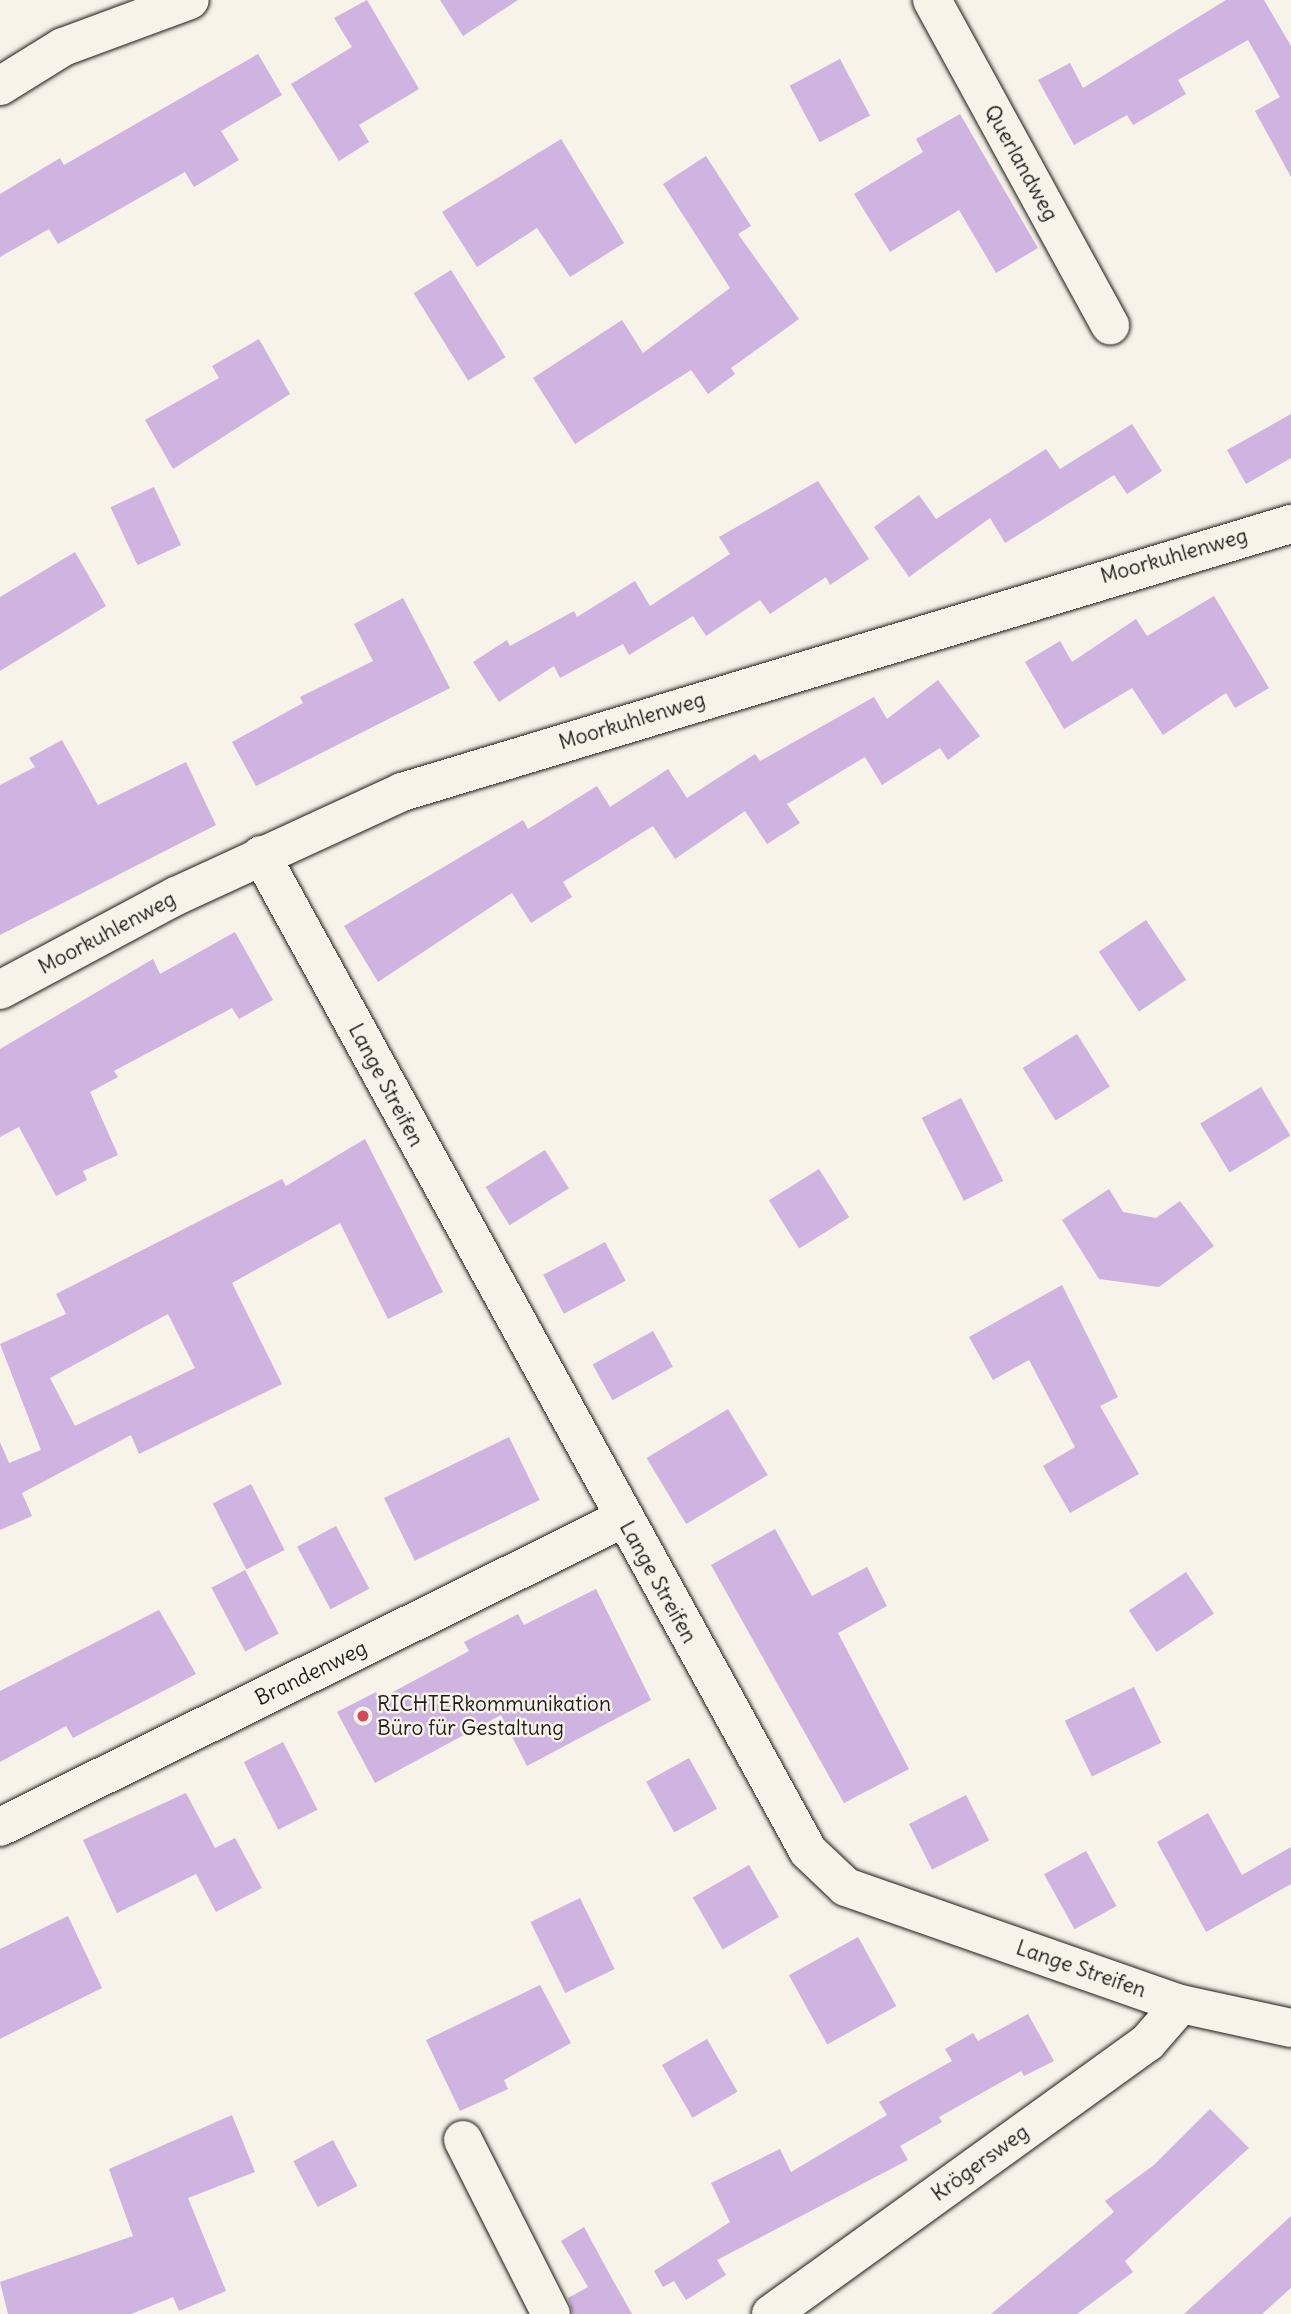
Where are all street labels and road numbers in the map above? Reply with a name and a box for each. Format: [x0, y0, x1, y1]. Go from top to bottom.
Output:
street label: Querlandweg [979, 101, 1063, 225]
street label: Moorkuhlenweg [1098, 523, 1250, 589]
street label: Moorkuhlenweg [556, 687, 708, 755]
street label: Moorkuhlenweg [34, 886, 180, 980]
street label: Lange Streifen [343, 1019, 429, 1151]
street label: Lange Streifen [614, 1517, 702, 1647]
street label: Brandenweg [251, 1635, 371, 1711]
street label: Lange Streifen [1013, 1935, 1149, 2003]
street label: Krögersweg [927, 2119, 1033, 2207]

